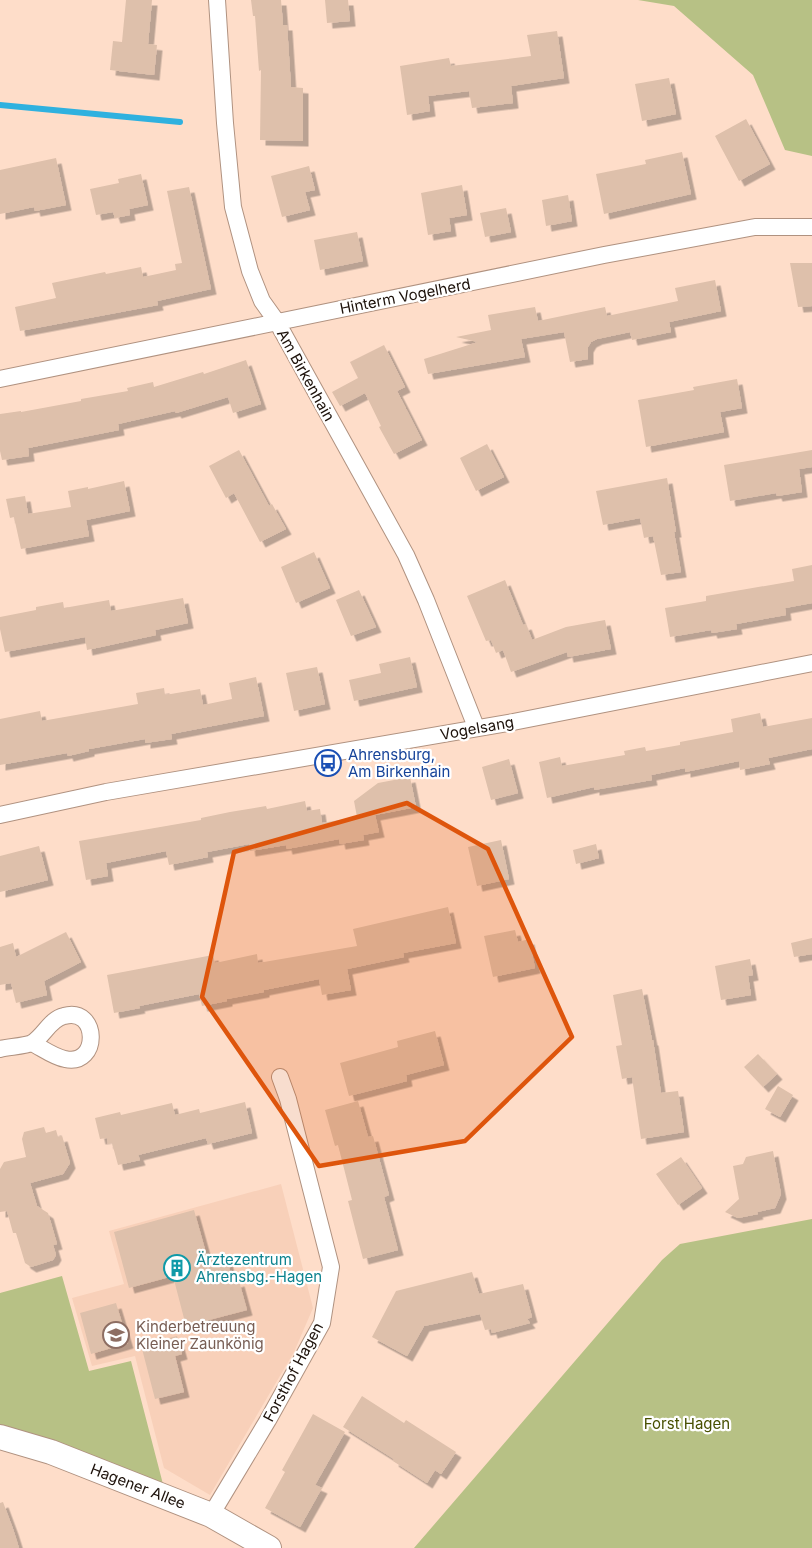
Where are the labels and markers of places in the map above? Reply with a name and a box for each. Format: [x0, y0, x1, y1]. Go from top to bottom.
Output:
place label: Ahrensburg, Am Birkenhain [348, 745, 450, 781]
bus stop icon: Ahrensburg, Am Birkenhain [313, 748, 343, 778]
place label: Ärztezentrum Ahrensbg.-Hagen [196, 1250, 322, 1286]
building icon: Ärztezentrum Ahrensbg.-Hagen [162, 1253, 192, 1283]
place label: Kinderbetreuung Kleiner Zaunkönig [136, 1317, 264, 1353]
school or university icon: Kinderbetreuung Kleiner Zaunkönig [101, 1320, 131, 1350]

